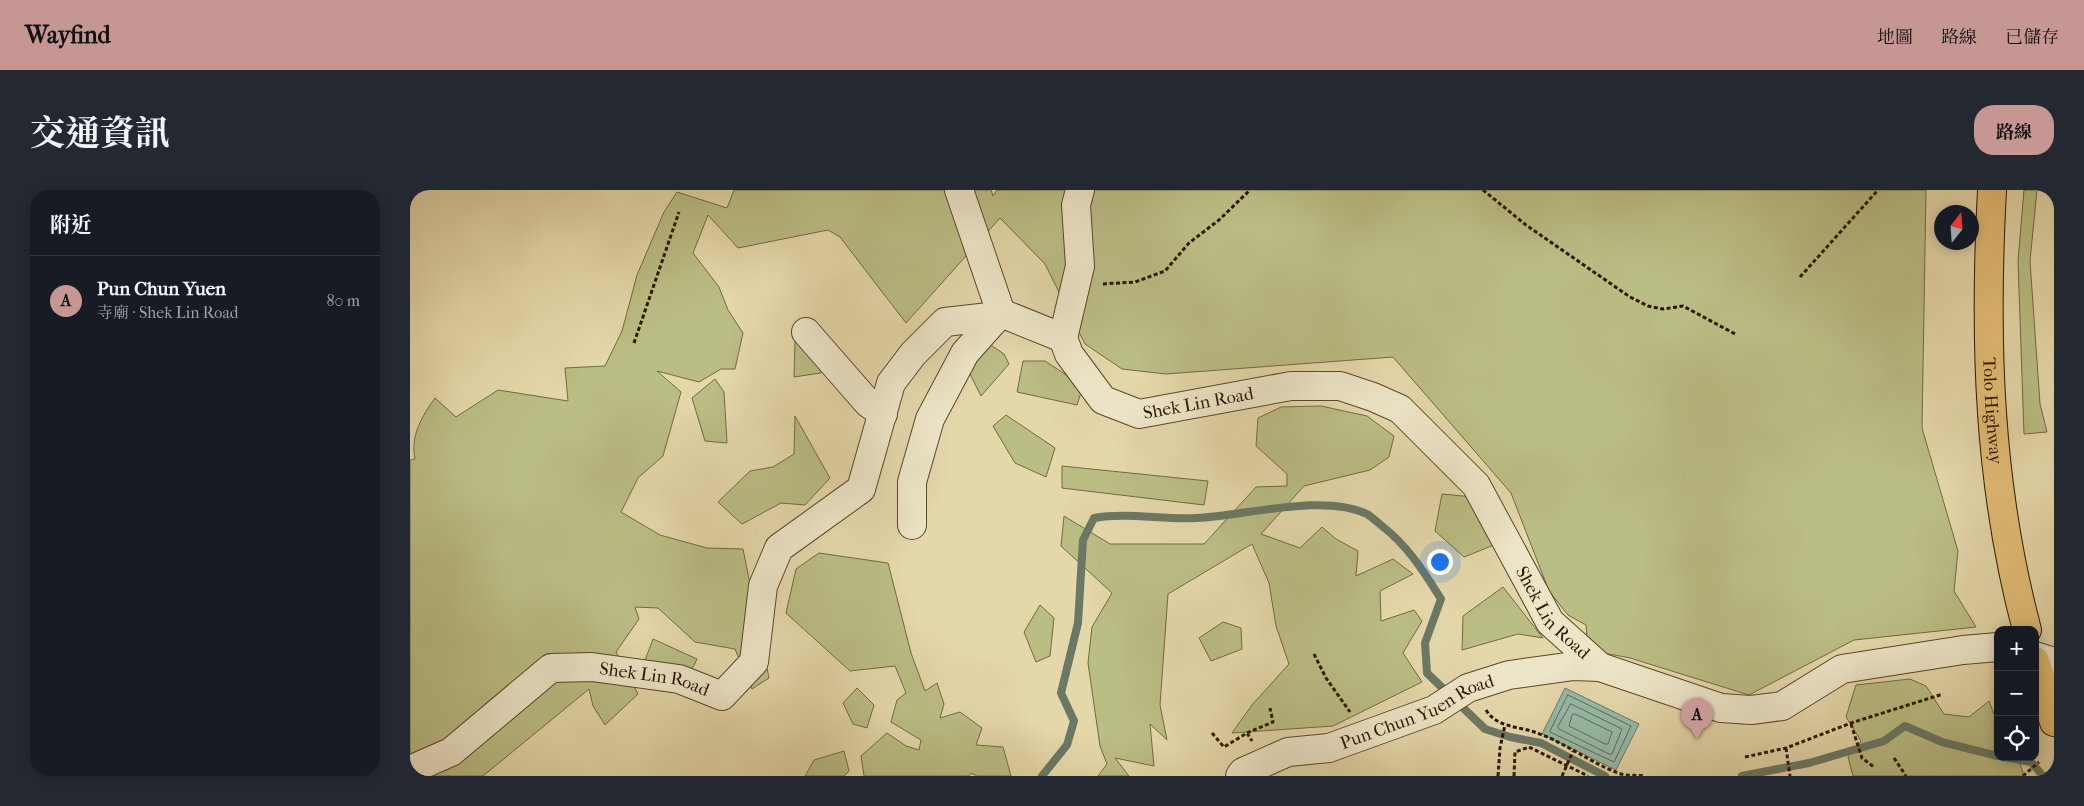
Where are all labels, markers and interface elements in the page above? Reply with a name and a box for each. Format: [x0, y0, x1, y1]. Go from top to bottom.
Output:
text: Wayfind [25, 21, 111, 49]
text: 地圖 [1877, 27, 1913, 48]
text: 路線 [1941, 27, 1977, 48]
text: 已儲存 [2005, 27, 2059, 48]
button: 路線 [1974, 105, 2054, 155]
text: 交通資訊 [30, 113, 170, 154]
north arrow [1934, 205, 1979, 250]
text: 附近 [50, 213, 92, 237]
text: Pun Chun Yuen [97, 278, 226, 300]
text: A [61, 291, 71, 310]
text: 80 m [326, 291, 360, 310]
text: 寺廟 · Shek Lin Road [97, 303, 239, 322]
street label: Tolo Highway [1978, 357, 2007, 467]
street label: Shek Lin Road [1141, 383, 1255, 424]
your location [1427, 549, 1453, 575]
street label: Shek Lin Road [1511, 563, 1594, 664]
map controls [1994, 626, 2039, 761]
button: + [1994, 626, 2039, 671]
street label: Shek Lin Road [598, 658, 712, 701]
street label: Pun Chun Yuen Road [1337, 670, 1497, 754]
button: − [1994, 671, 2039, 716]
pin: A [1681, 698, 1713, 739]
button: locate [1994, 716, 2039, 761]

